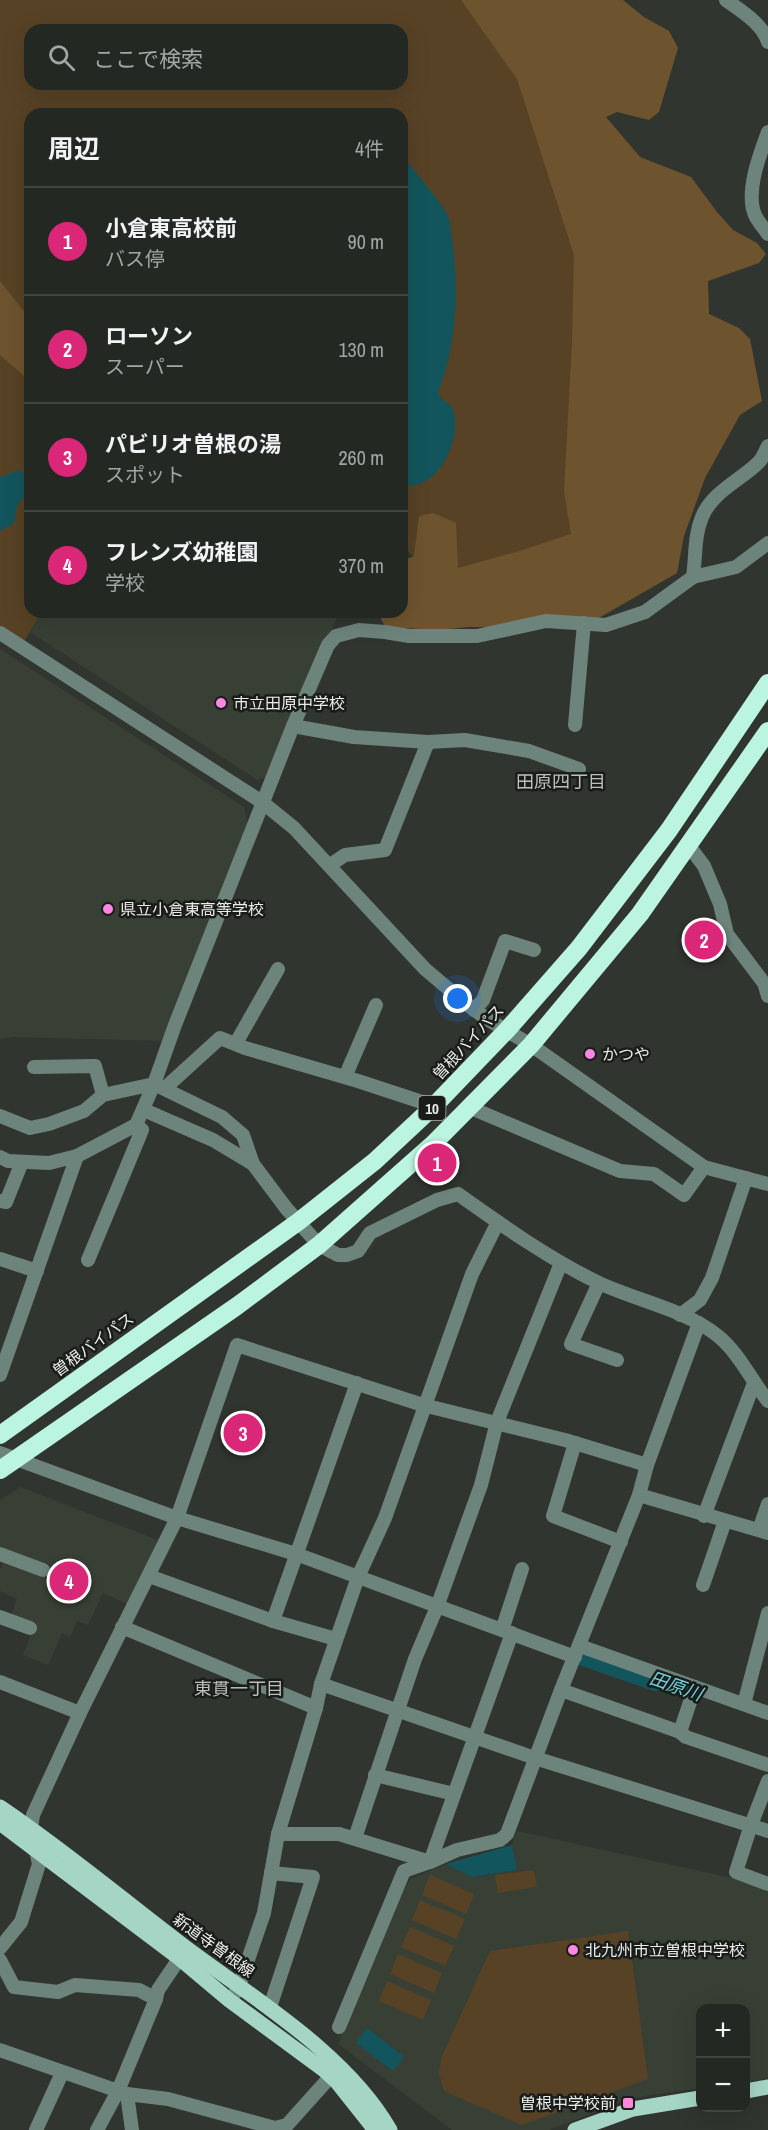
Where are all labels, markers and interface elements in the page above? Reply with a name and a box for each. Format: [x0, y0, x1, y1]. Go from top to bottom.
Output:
search box [24, 24, 408, 90]
icon: search [45, 41, 78, 74]
text: ここで検索 [93, 44, 203, 74]
text: 周辺 [48, 131, 100, 166]
text: 4件 [355, 135, 384, 162]
text: 小倉東高校前 [105, 213, 237, 243]
text: 1 [63, 228, 72, 255]
text: 90 m [348, 228, 384, 255]
text: バス停 [105, 245, 165, 272]
text: ローソン [105, 321, 193, 351]
text: 2 [63, 336, 72, 363]
text: 130 m [338, 336, 384, 363]
text: スーパー [105, 353, 185, 380]
text: パビリオ曽根の湯 [105, 429, 281, 459]
text: 3 [63, 444, 72, 471]
text: 260 m [338, 444, 384, 471]
text: スポット [105, 461, 185, 488]
text: フレンズ幼稚園 [105, 537, 259, 567]
text: 4 [63, 552, 72, 579]
text: 370 m [338, 552, 384, 579]
text: 学校 [105, 569, 145, 596]
place label: 市立田原中学校 [233, 692, 345, 714]
marker: 市立田原中学校 [214, 696, 228, 710]
district label: 田原四丁目 [516, 769, 606, 794]
place label: 県立小倉東高等学校 [120, 898, 264, 920]
marker: 県立小倉東高等学校 [101, 902, 115, 916]
pin: 2 [684, 918, 724, 962]
your location [443, 984, 472, 1013]
street label: 曽根バイパス [427, 1000, 509, 1084]
place label: かつや [602, 1043, 650, 1065]
marker: かつや [583, 1047, 597, 1061]
road number: 10 [418, 1096, 446, 1120]
pin: 1 [418, 1140, 456, 1186]
street label: 曽根バイパス [48, 1307, 138, 1381]
pin: 3 [224, 1410, 262, 1456]
pin: 4 [50, 1558, 88, 1604]
water label: 田原川 [646, 1665, 707, 1707]
district label: 東貫一丁目 [194, 1676, 284, 1701]
street label: 新道寺曽根線 [169, 1908, 259, 1982]
place label: 北九州市立曽根中学校 [585, 1939, 745, 1961]
marker: 北九州市立曽根中学校 [566, 1943, 580, 1957]
map controls [696, 2004, 750, 2112]
button: + [696, 2004, 750, 2058]
button: − [696, 2058, 750, 2112]
place label: 曽根中学校前 [520, 2092, 616, 2114]
marker: 曽根中学校前 [621, 2096, 635, 2110]

